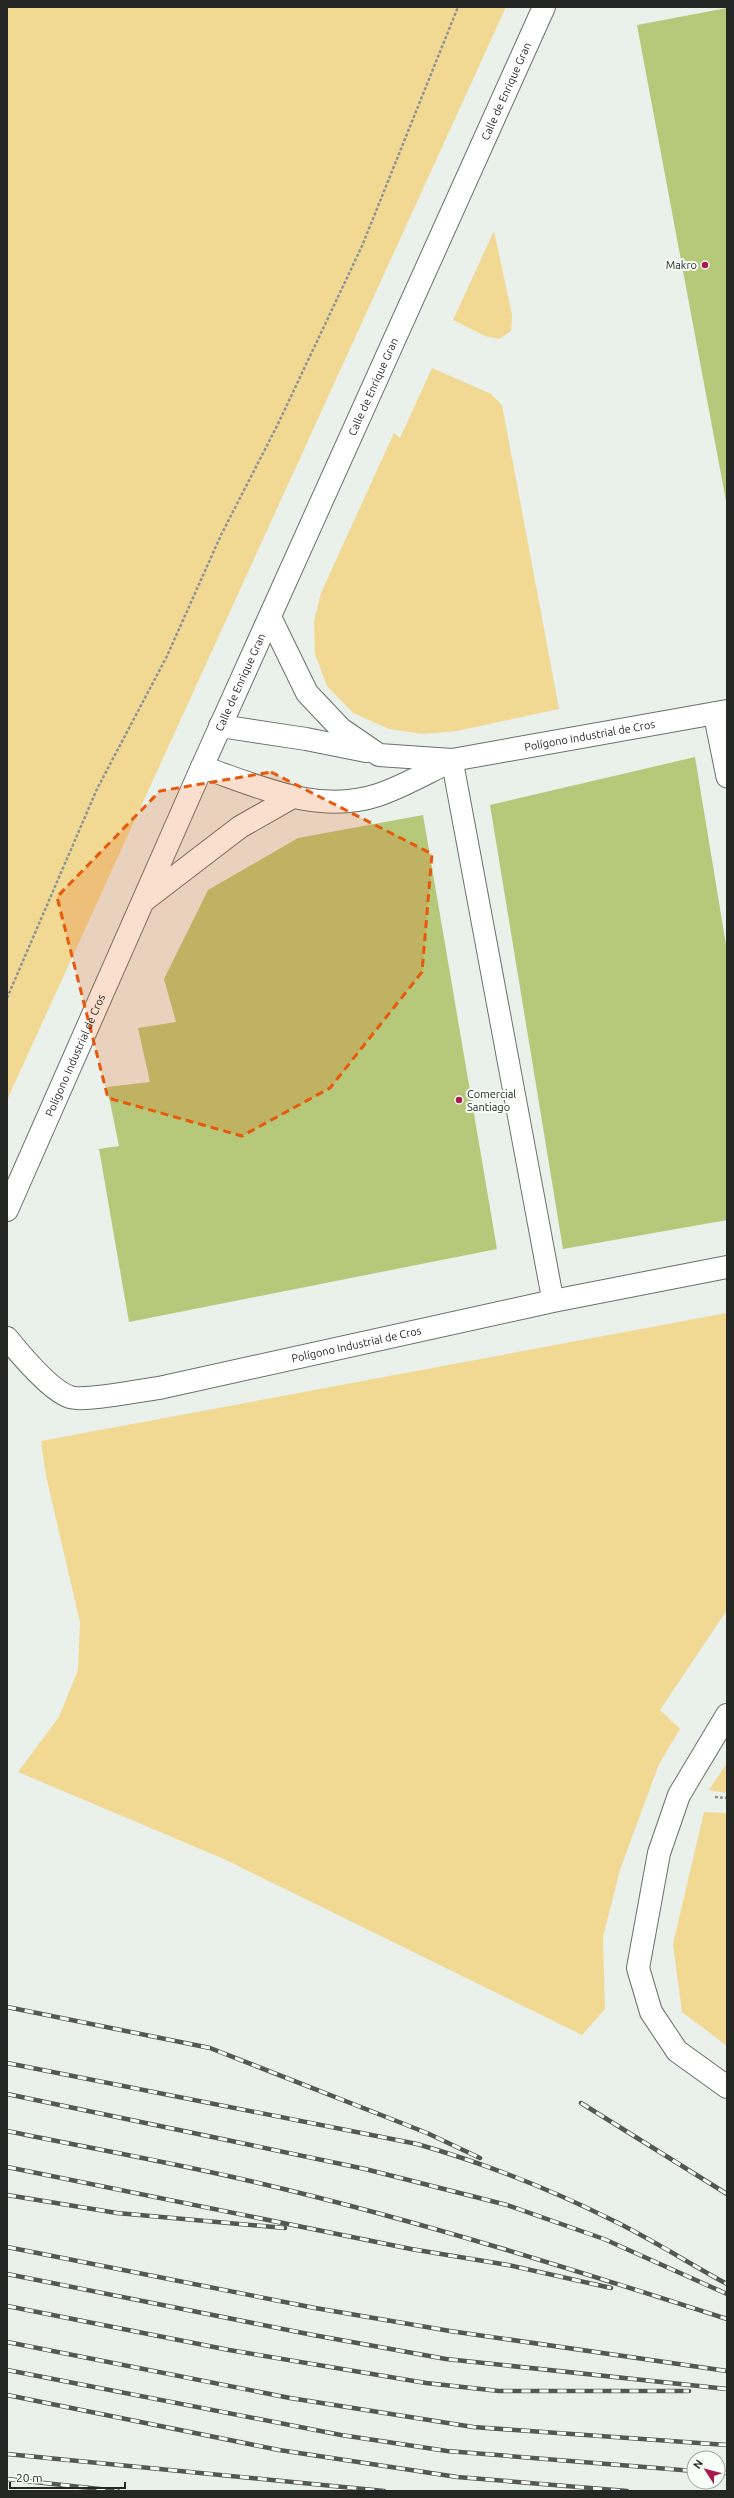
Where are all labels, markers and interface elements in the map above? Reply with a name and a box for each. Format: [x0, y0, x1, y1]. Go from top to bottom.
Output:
street label: Calle de Enrique Gran [479, 41, 533, 142]
place label: Makro [666, 259, 697, 271]
marker: Makro [700, 260, 710, 270]
street label: Calle de Enrique Gran [346, 336, 400, 437]
street label: Calle de Enrique Gran [213, 631, 267, 733]
street label: Polígono Industrial de Cros [523, 718, 656, 753]
street label: Polígono Industrial de Cros [43, 992, 107, 1118]
place label: Comercial Santiago [467, 1088, 516, 1113]
marker: Comercial Santiago [454, 1095, 464, 1105]
street label: Polígono Industrial de Cros [290, 1324, 423, 1365]
north arrow [686, 2450, 726, 2490]
text: N [691, 2457, 705, 2471]
scale bar [10, 2464, 125, 2490]
text: 20 m [16, 2471, 43, 2484]

